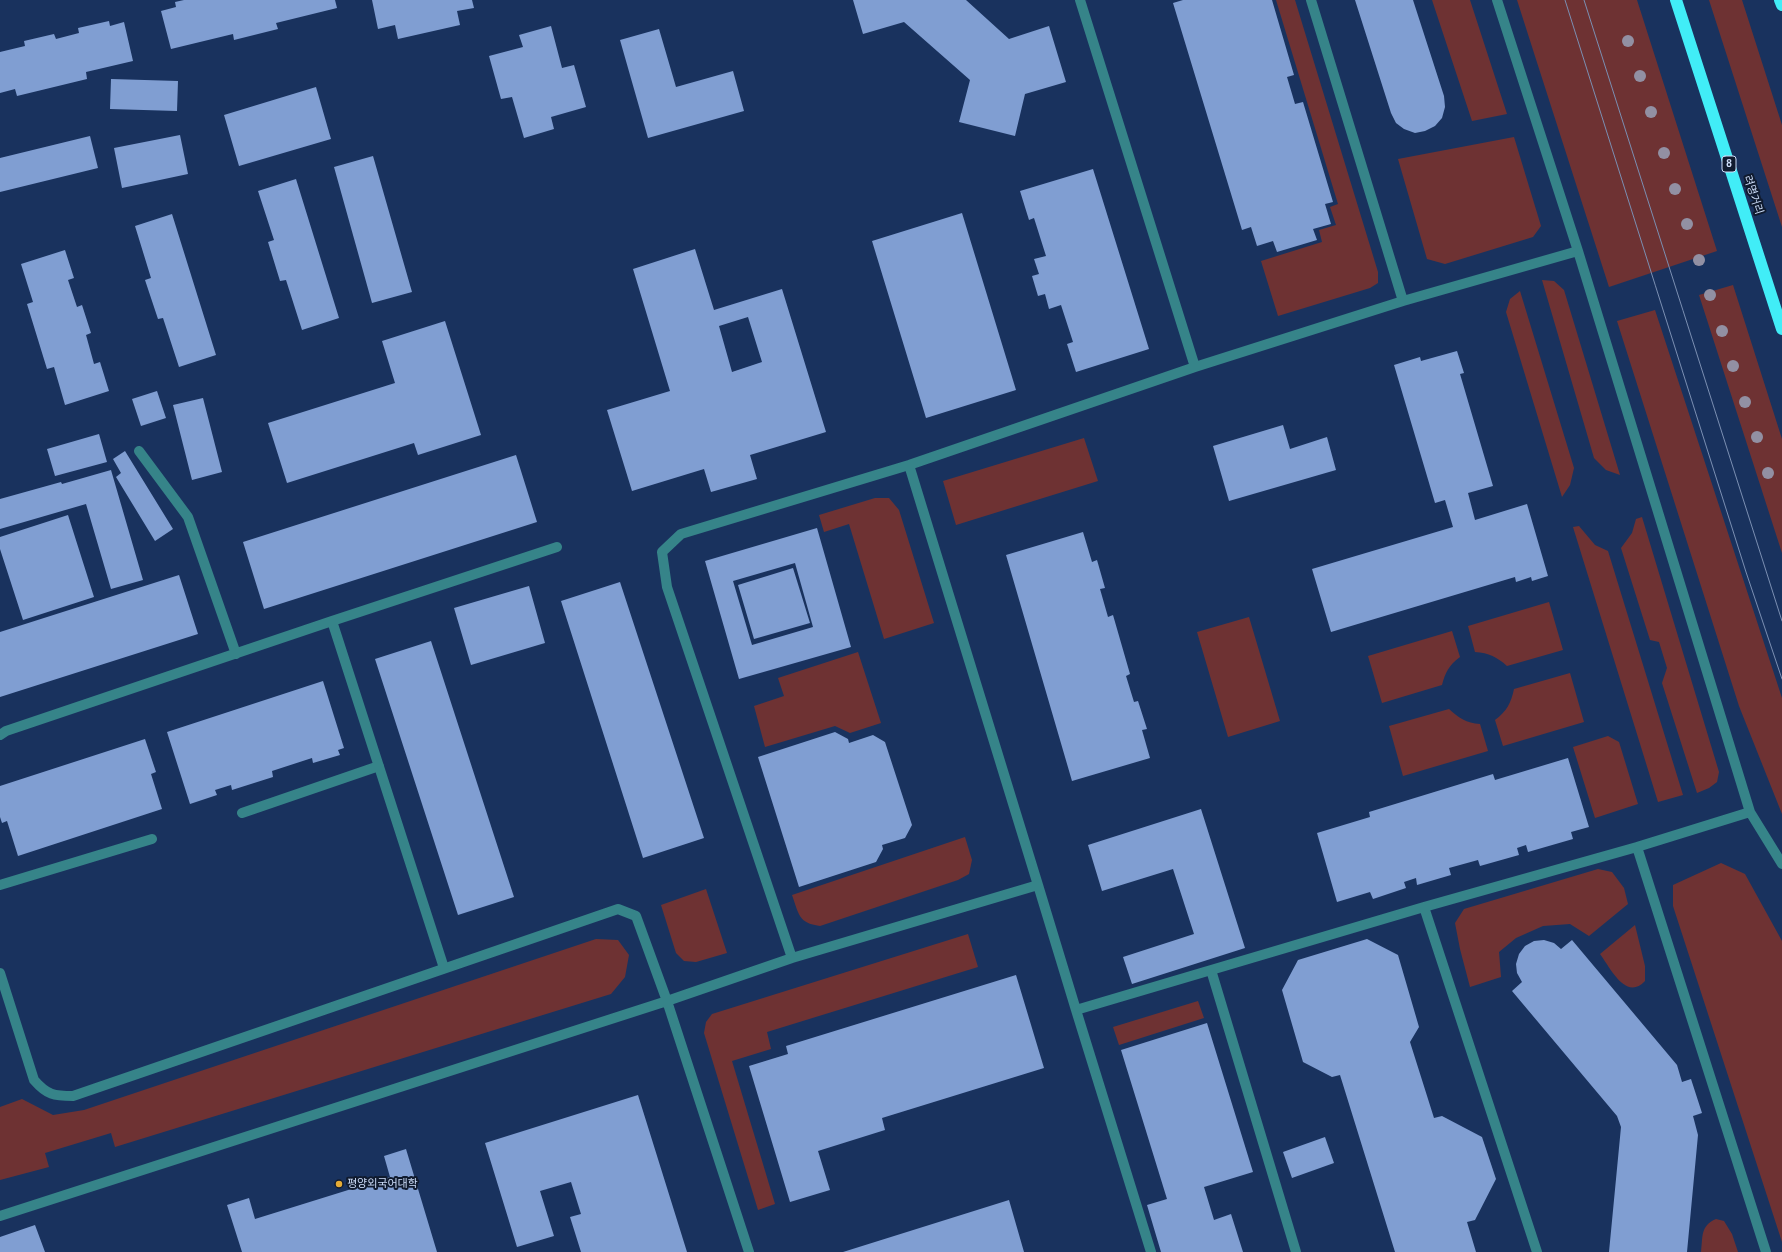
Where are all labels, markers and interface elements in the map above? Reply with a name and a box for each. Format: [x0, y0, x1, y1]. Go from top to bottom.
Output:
road number: 8 [1722, 156, 1736, 172]
street label: 려명거리 [1740, 174, 1766, 216]
place label: 평양외국어대학 [347, 1177, 418, 1191]
marker: 평양외국어대학 [334, 1179, 344, 1189]

